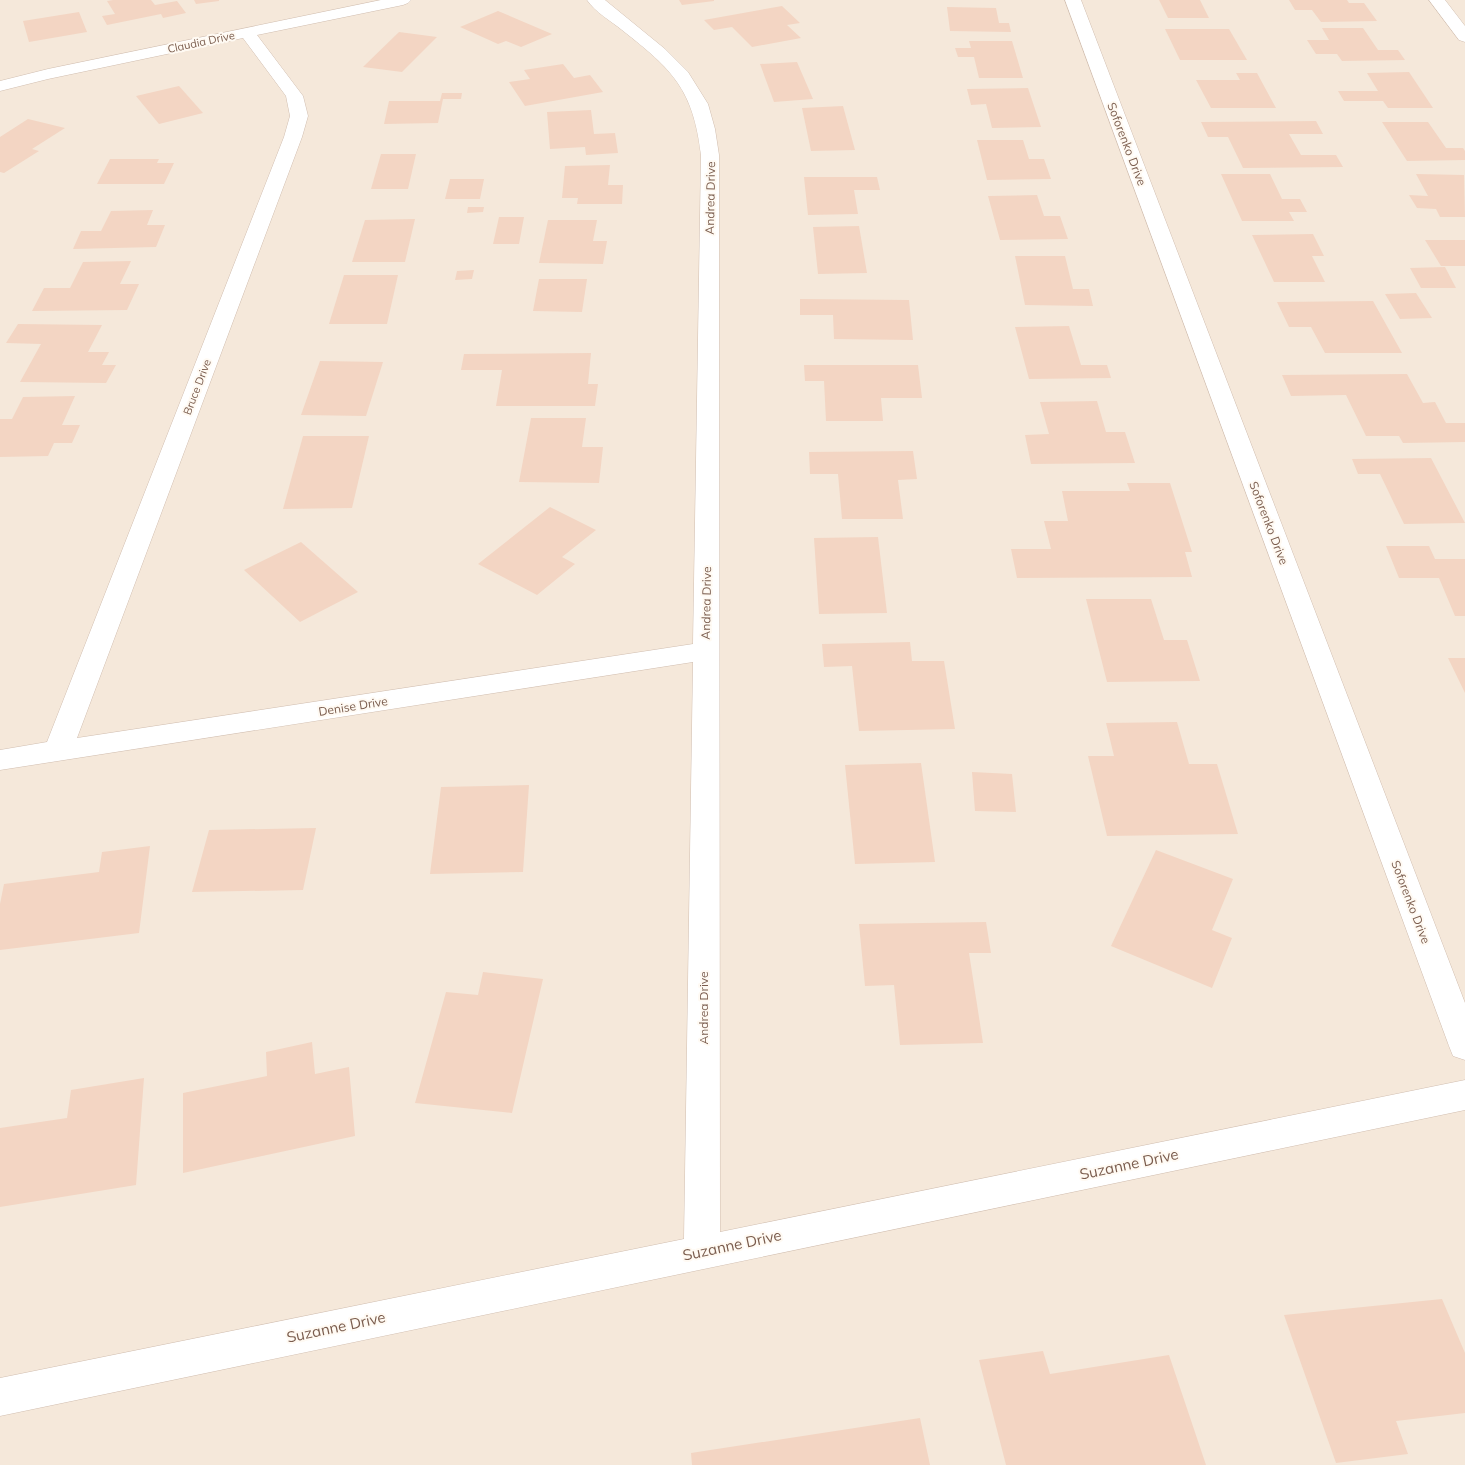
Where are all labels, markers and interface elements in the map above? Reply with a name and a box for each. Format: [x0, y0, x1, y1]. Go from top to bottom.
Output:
street label: Claudia Drive [166, 28, 236, 56]
street label: Soforenko Drive [1104, 100, 1150, 188]
street label: Andrea Drive [702, 161, 718, 235]
street label: Bruce Drive [180, 357, 214, 417]
street label: Soforenko Drive [1246, 479, 1292, 567]
street label: Andrea Drive [698, 566, 714, 640]
street label: Denise Drive [317, 693, 389, 719]
street label: Soforenko Drive [1388, 858, 1434, 946]
street label: Andrea Drive [696, 971, 711, 1045]
street label: Suzanne Drive [1078, 1144, 1180, 1184]
street label: Suzanne Drive [681, 1225, 783, 1265]
street label: Suzanne Drive [285, 1307, 387, 1347]

